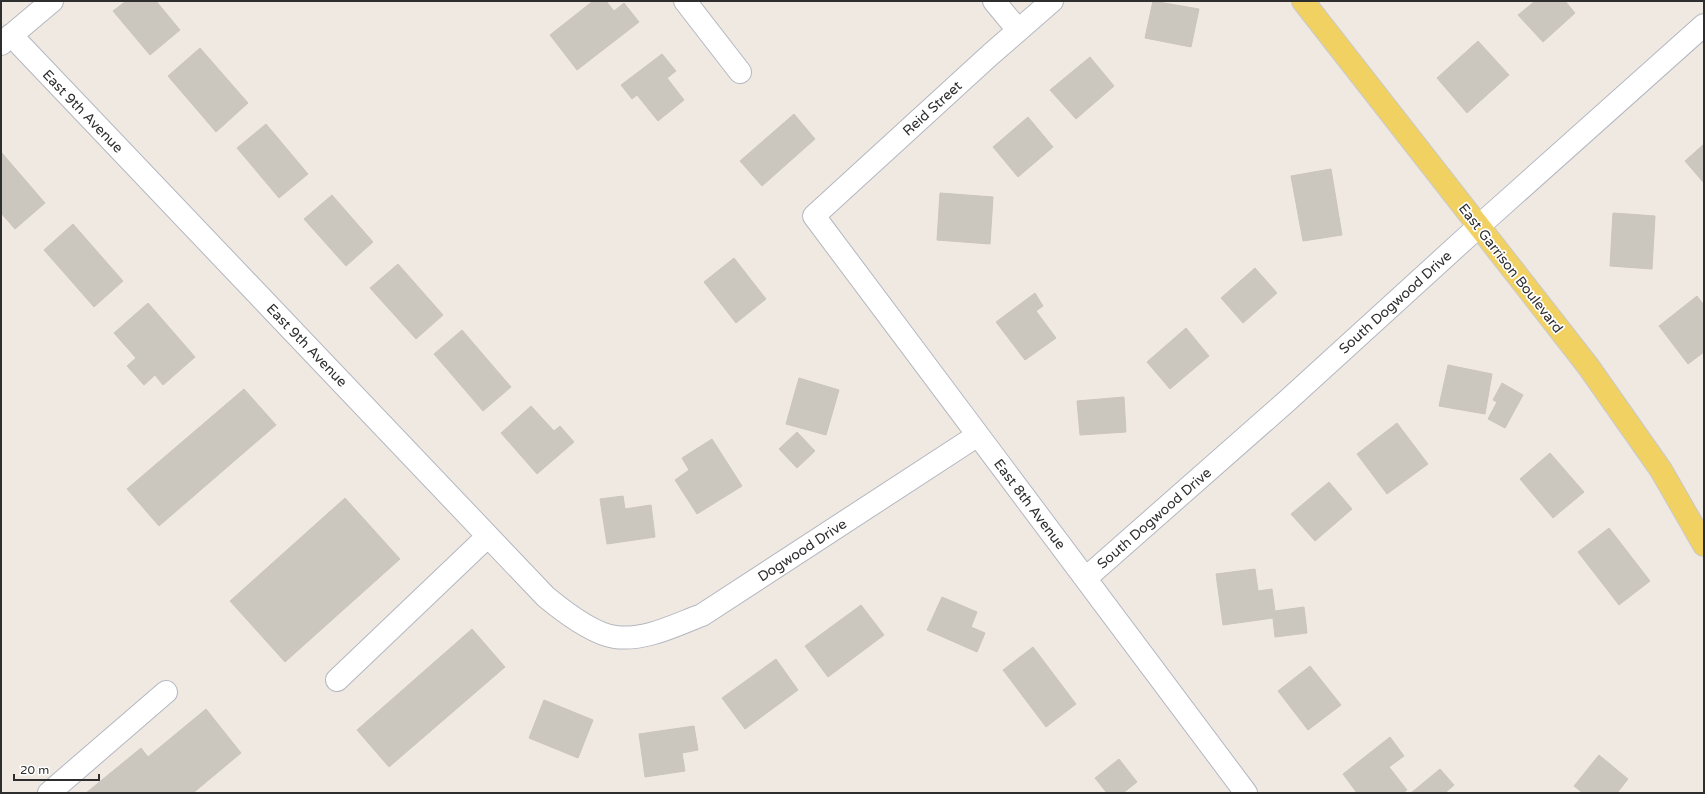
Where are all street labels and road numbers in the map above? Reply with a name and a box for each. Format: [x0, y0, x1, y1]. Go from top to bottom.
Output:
street label: East 9th Avenue [39, 66, 127, 156]
street label: Reid Street [899, 77, 966, 139]
street label: East Garrison Boulevard [1455, 200, 1566, 336]
street label: South Dogwood Drive [1335, 247, 1455, 357]
street label: East 9th Avenue [263, 300, 351, 390]
street label: East 8th Avenue [990, 456, 1069, 553]
street label: South Dogwood Drive [1094, 464, 1215, 573]
street label: Dogwood Drive [755, 515, 850, 585]

